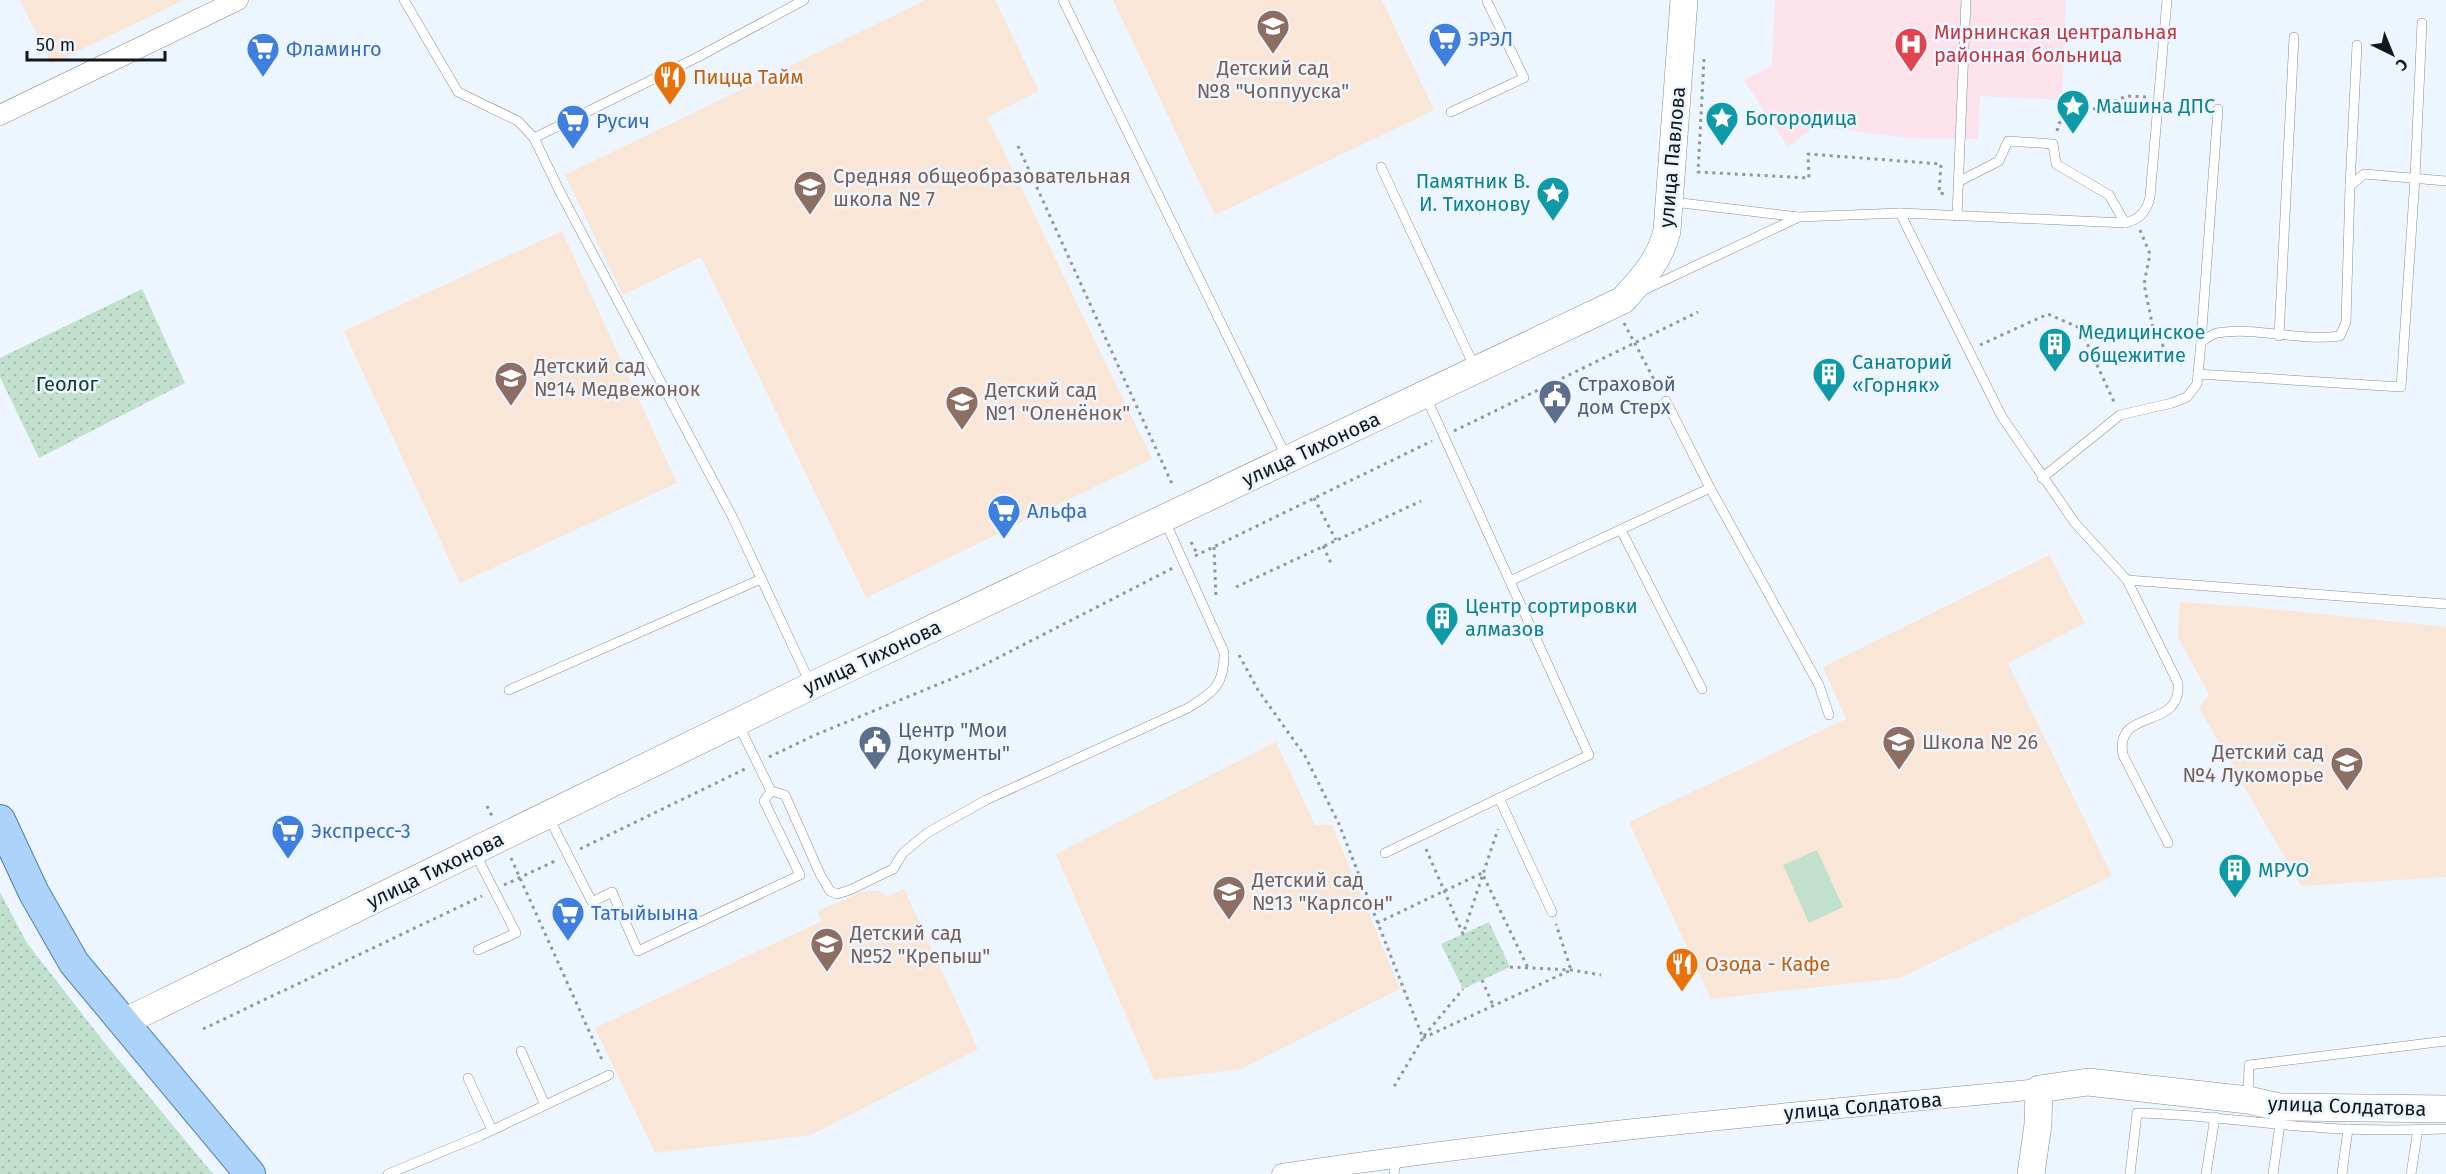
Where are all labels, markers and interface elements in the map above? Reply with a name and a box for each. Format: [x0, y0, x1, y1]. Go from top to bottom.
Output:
school or university icon: Детский сад №8 "Чоппууска" [1255, 8, 1291, 55]
place label: Мирнинская центральная районная больница [1934, 20, 2177, 67]
supermarket icon: ЭРЭЛ [1427, 21, 1463, 68]
scale bar [27, 24, 165, 62]
north arrow [2362, 24, 2422, 84]
hospital icon: Мирнинская центральная районная больница [1893, 26, 1929, 73]
place label: ЭРЭЛ [1468, 27, 1513, 51]
supermarket icon: Фламинго [245, 31, 281, 78]
text: 50 m [36, 34, 75, 56]
place label: Фламинго [286, 37, 382, 61]
text: С [2391, 55, 2412, 75]
place label: Детский сад №8 "Чоппууска" [1197, 56, 1349, 103]
restaurant icon: Пицца Тайм [652, 59, 688, 106]
place label: Пицца Тайм [693, 65, 804, 89]
street label: улица Павлова [1654, 85, 1690, 229]
place icon: Машина ДПС [2055, 88, 2091, 135]
place label: Машина ДПС [2096, 94, 2215, 118]
place icon: Богородица [1704, 100, 1740, 147]
supermarket icon: Русич [555, 103, 591, 150]
place label: Богородица [1745, 106, 1857, 130]
place label: Русич [596, 109, 650, 133]
place label: Cредняя общеобразовательная школа № 7 [833, 164, 1131, 211]
school or university icon: Cредняя общеобразовательная школа № 7 [792, 169, 828, 216]
place label: Памятник В. И. Тихонову [1416, 169, 1530, 216]
place icon: Памятник В. И. Тихонову [1535, 175, 1571, 222]
place label: Медицинское общежитие [2078, 320, 2205, 367]
building icon: Медицинское общежитие [2037, 326, 2073, 373]
place label: Санаторий «Горняк» [1852, 350, 1952, 397]
place label: Детский сад №14 Медвежонок [533, 354, 701, 401]
building icon: Санаторий «Горняк» [1811, 356, 1847, 403]
school or university icon: Детский сад №14 Медвежонок [493, 360, 529, 407]
park label: Геолог [36, 372, 99, 396]
place label: Страховой дом Стерх [1578, 372, 1676, 419]
place label: Детский сад №1 "Оленёнок" [984, 378, 1130, 425]
public building icon: Страховой дом Стерх [1537, 378, 1573, 425]
school or university icon: Детский сад №1 "Оленёнок" [944, 384, 980, 431]
street label: улица Тихонова [1238, 407, 1384, 491]
supermarket icon: Альфа [986, 493, 1022, 540]
place label: Альфа [1027, 499, 1087, 523]
place label: Центр сортировки алмазов [1465, 594, 1638, 641]
building icon: Центр сортировки алмазов [1424, 600, 1460, 647]
street label: улица Тихонова [799, 615, 945, 699]
place label: Центр "Мои Документы" [897, 718, 1010, 765]
public building icon: Центр "Мои Документы" [857, 724, 893, 771]
school or university icon: Школа № 26 [1881, 724, 1917, 771]
place label: Школа № 26 [1922, 730, 2038, 754]
place label: Детский сад №4 Лукоморье [2183, 740, 2324, 787]
school or university icon: Детский сад №4 Лукоморье [2329, 745, 2365, 792]
supermarket icon: Экспресс-3 [270, 813, 306, 860]
place label: Экспресс-3 [311, 819, 411, 843]
street label: улица Тихонова [363, 826, 507, 914]
building icon: МРУО [2217, 852, 2253, 899]
place label: МРУО [2258, 858, 2309, 882]
place label: Детский сад №13 "Карлсон" [1251, 868, 1393, 915]
school or university icon: Детский сад №13 "Карлсон" [1211, 874, 1247, 921]
supermarket icon: Татыйыына [550, 895, 586, 942]
place label: Татыйыына [591, 901, 699, 925]
place label: Детский сад №52 "Крепыш" [849, 921, 990, 968]
school or university icon: Детский сад №52 "Крепыш" [809, 926, 845, 973]
restaurant icon: Озода - Кафе [1664, 946, 1700, 993]
place label: Озода - Кафе [1705, 952, 1830, 976]
street label: улица Солдатова [1783, 1087, 1943, 1125]
street label: улица Солдатова [2267, 1091, 2427, 1121]

